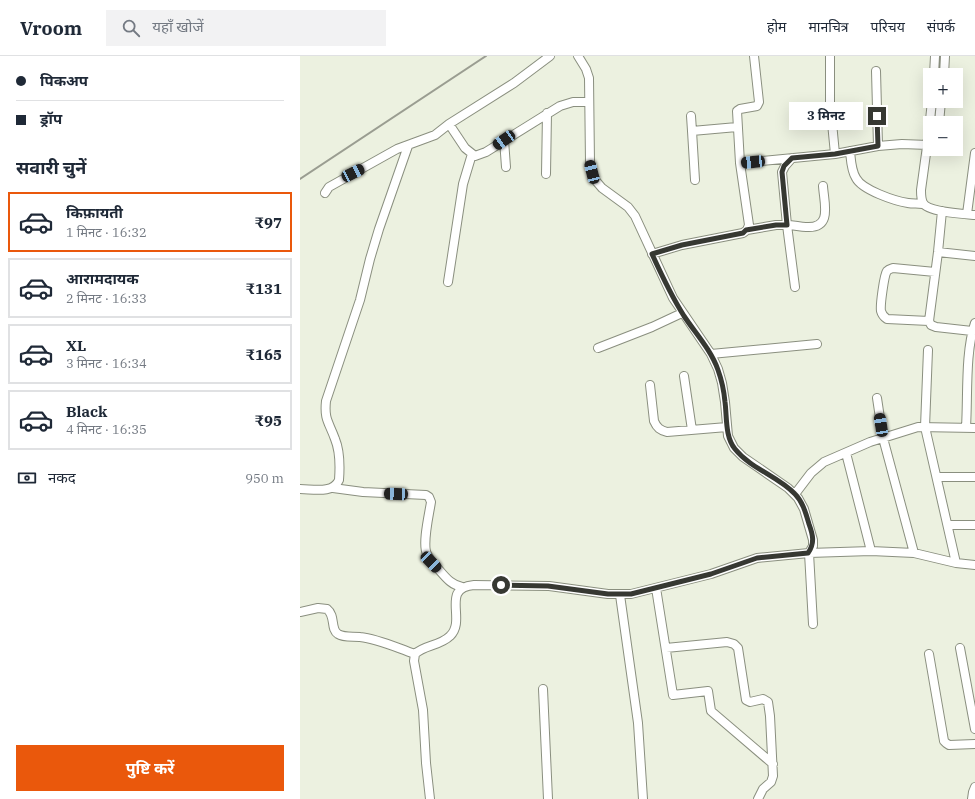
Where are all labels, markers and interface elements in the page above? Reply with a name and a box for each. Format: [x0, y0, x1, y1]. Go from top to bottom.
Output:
search box [106, 10, 386, 46]
text: Vroom [20, 16, 82, 40]
icon: search [120, 17, 142, 39]
text: यहाँ खोजें [152, 17, 204, 36]
text: होम [767, 18, 786, 36]
text: मानचित्र [808, 18, 849, 36]
text: परिचय [871, 18, 905, 36]
text: संपर्क [927, 18, 955, 36]
map controls [923, 68, 963, 156]
button: + [923, 68, 963, 108]
text: पिकअप [40, 71, 88, 90]
callout: 3 मिनट [789, 102, 863, 130]
text: 3 मिनट [807, 107, 845, 124]
route end [868, 107, 886, 125]
text: ड्रॉप [40, 109, 62, 128]
button: − [923, 116, 963, 156]
car [491, 128, 517, 152]
car [740, 155, 766, 169]
text: सवारी चुनें [16, 156, 86, 179]
car [583, 159, 601, 185]
car [340, 162, 366, 184]
text: किफ़ायती [66, 203, 123, 222]
icon: car [18, 204, 54, 240]
text: ₹97 [254, 213, 282, 232]
text: 1 मिनट · 16:32 [66, 224, 147, 241]
text: आरामदायक [66, 269, 139, 288]
icon: car [18, 270, 54, 306]
text: ₹131 [245, 279, 282, 298]
text: 2 मिनट · 16:33 [66, 290, 147, 307]
icon: car [18, 336, 54, 372]
text: XL [66, 336, 86, 355]
text: ₹165 [245, 345, 282, 364]
text: 3 मिनट · 16:34 [66, 355, 147, 372]
icon: car [18, 402, 54, 438]
text: Black [66, 402, 107, 421]
text: ₹95 [254, 411, 282, 430]
car [873, 412, 889, 438]
text: 4 मिनट · 16:35 [66, 421, 147, 438]
icon: cash [16, 467, 38, 489]
text: नकद [48, 468, 76, 487]
text: 950 m [245, 470, 284, 487]
car [384, 488, 408, 500]
car [418, 549, 444, 575]
route start [492, 576, 510, 594]
button: पुष्टि करें [16, 745, 284, 791]

